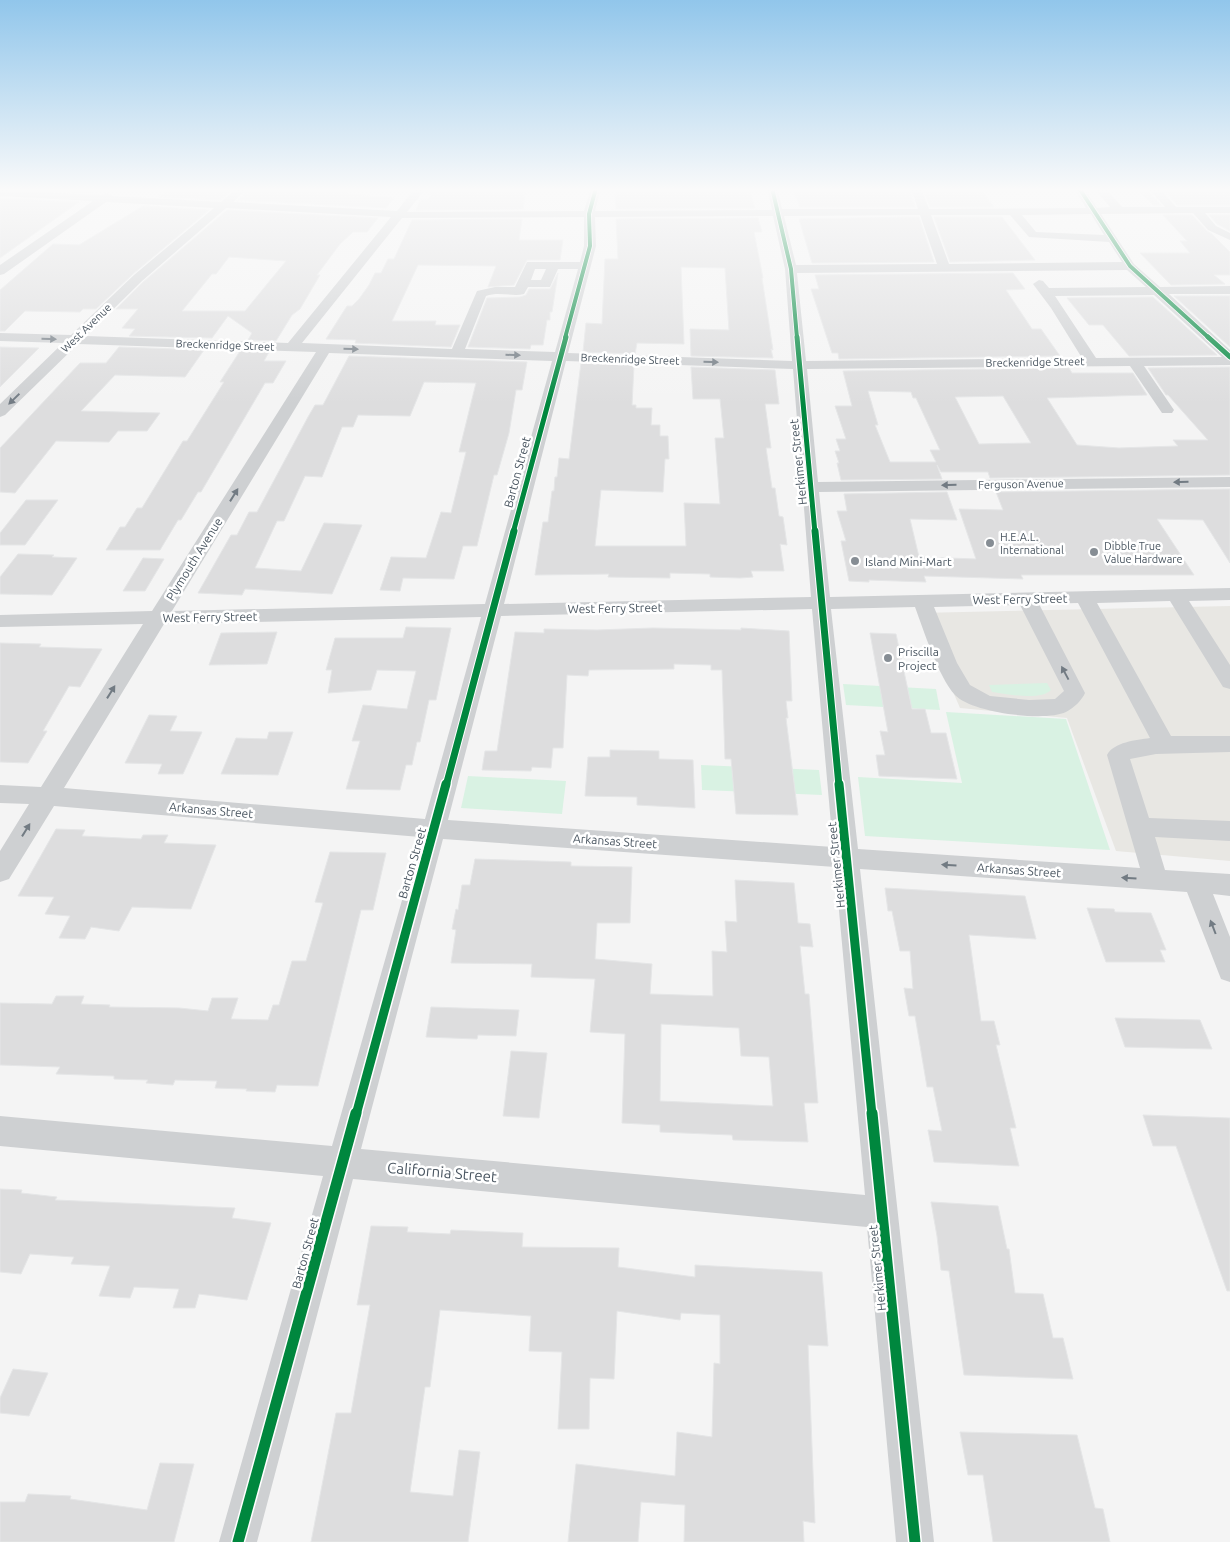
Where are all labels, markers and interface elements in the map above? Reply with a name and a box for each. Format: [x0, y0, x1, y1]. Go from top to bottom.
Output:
street label: West Avenue [59, 301, 113, 355]
one-way arrow [41, 335, 57, 343]
street label: Breckenridge Street [175, 337, 275, 353]
one-way arrow [343, 346, 359, 354]
street label: Breckenridge Street [580, 351, 680, 367]
one-way arrow [506, 352, 522, 360]
street label: Breckenridge Street [985, 355, 1085, 369]
one-way arrow [703, 359, 719, 367]
one-way arrow [8, 393, 20, 405]
street label: Herkimer Street [787, 418, 809, 506]
street label: Barton Street [501, 435, 533, 509]
street label: Ferguson Avenue [978, 477, 1064, 491]
one-way arrow [1173, 479, 1189, 487]
one-way arrow [941, 482, 957, 490]
one-way arrow [229, 488, 238, 501]
street label: Plymouth Avenue [163, 515, 225, 603]
place label: H.E.A.L. International [1000, 531, 1064, 556]
marker: H.E.A.L. International [984, 537, 996, 549]
place label: Dibble True Value Hardware [1104, 540, 1183, 565]
marker: Dibble True Value Hardware [1088, 546, 1100, 558]
marker: Island Mini-Mart [849, 555, 861, 567]
place label: Island Mini-Mart [865, 555, 952, 568]
street label: West Ferry Street [973, 592, 1068, 606]
street label: West Ferry Street [568, 601, 663, 615]
street label: West Ferry Street [163, 610, 258, 624]
place label: Priscilla Project [898, 645, 939, 672]
marker: Priscilla Project [882, 652, 894, 664]
one-way arrow [1061, 666, 1069, 680]
one-way arrow [107, 686, 116, 699]
street label: Arkansas Street [168, 800, 254, 820]
street label: Herkimer Street [825, 821, 847, 909]
one-way arrow [21, 824, 30, 837]
street label: Barton Street [396, 826, 428, 900]
street label: Arkansas Street [573, 832, 658, 850]
one-way arrow [941, 861, 957, 869]
street label: Arkansas Street [977, 861, 1062, 879]
one-way arrow [1121, 874, 1137, 882]
one-way arrow [1209, 919, 1216, 934]
street label: California Street [387, 1159, 498, 1185]
street label: Barton Street [289, 1216, 321, 1290]
street label: Herkimer Street [866, 1224, 888, 1312]

